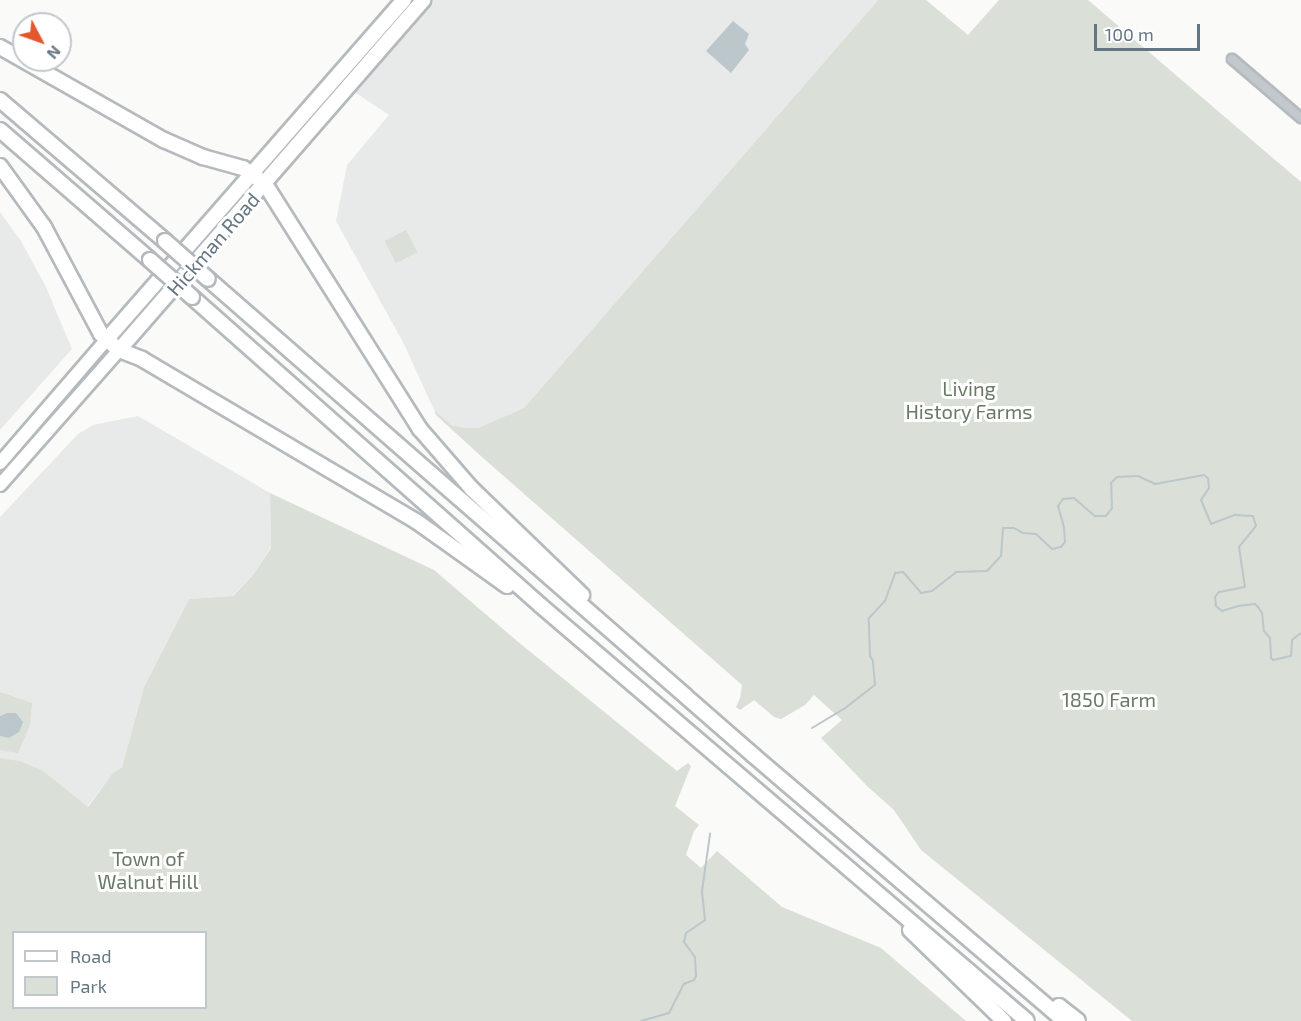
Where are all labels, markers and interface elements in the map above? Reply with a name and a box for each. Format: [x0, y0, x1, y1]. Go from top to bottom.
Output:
north arrow [12, 12, 72, 72]
scale bar [1097, 12, 1204, 50]
text: 100 m [1105, 23, 1154, 45]
text: N [43, 42, 65, 63]
street label: Hickman Road [162, 187, 264, 301]
park label: Living History Farms [905, 377, 1033, 424]
park label: 1850 Farm [1062, 687, 1156, 711]
park label: Town of Walnut Hill [98, 847, 198, 894]
legend [12, 931, 207, 1009]
text: Road [70, 945, 111, 967]
text: Park [70, 975, 107, 997]

